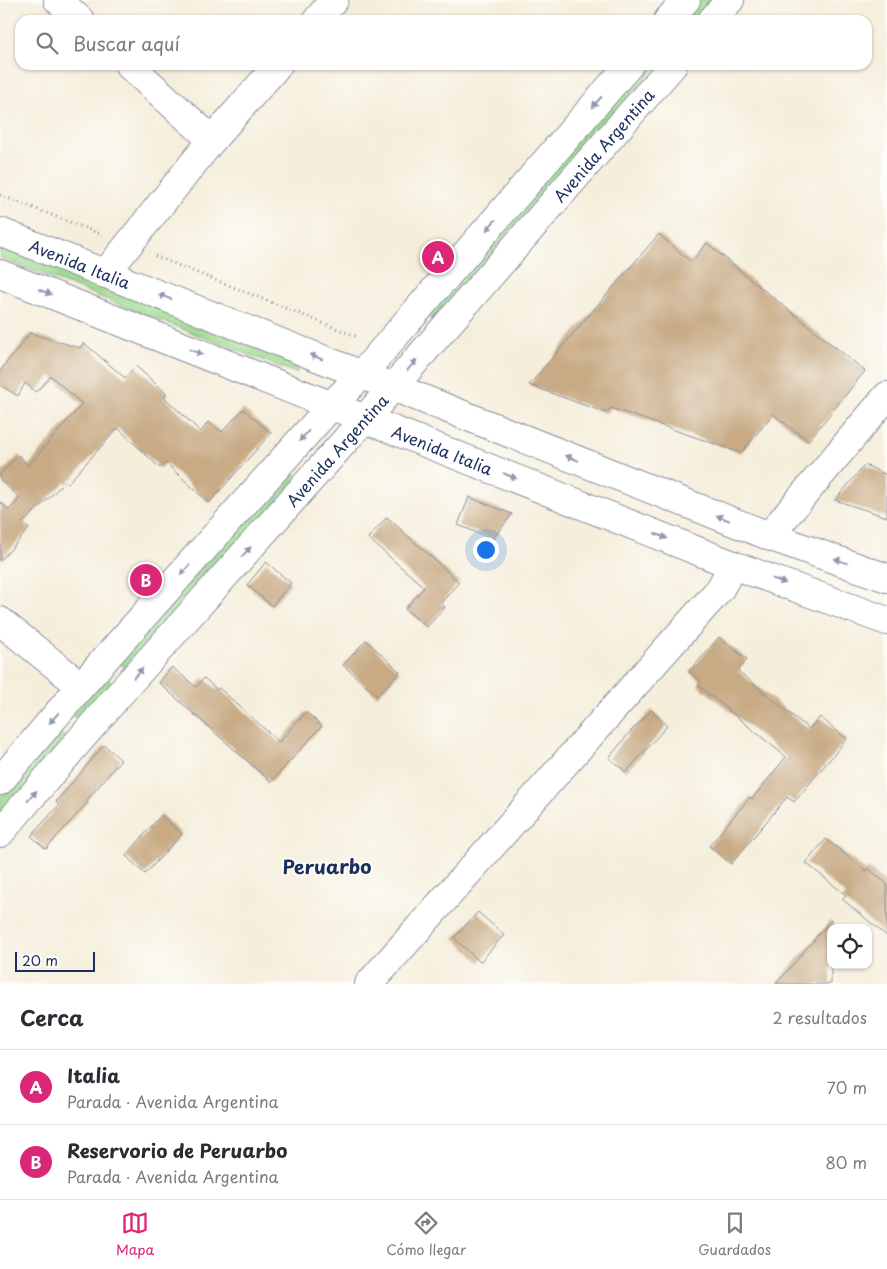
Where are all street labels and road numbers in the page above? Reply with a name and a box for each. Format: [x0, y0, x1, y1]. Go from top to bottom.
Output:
street label: Avenida Argentina [547, 83, 659, 207]
street label: Avenida Italia [26, 233, 135, 295]
street label: Avenida Argentina [280, 389, 393, 511]
street label: Avenida Italia [388, 419, 497, 481]

